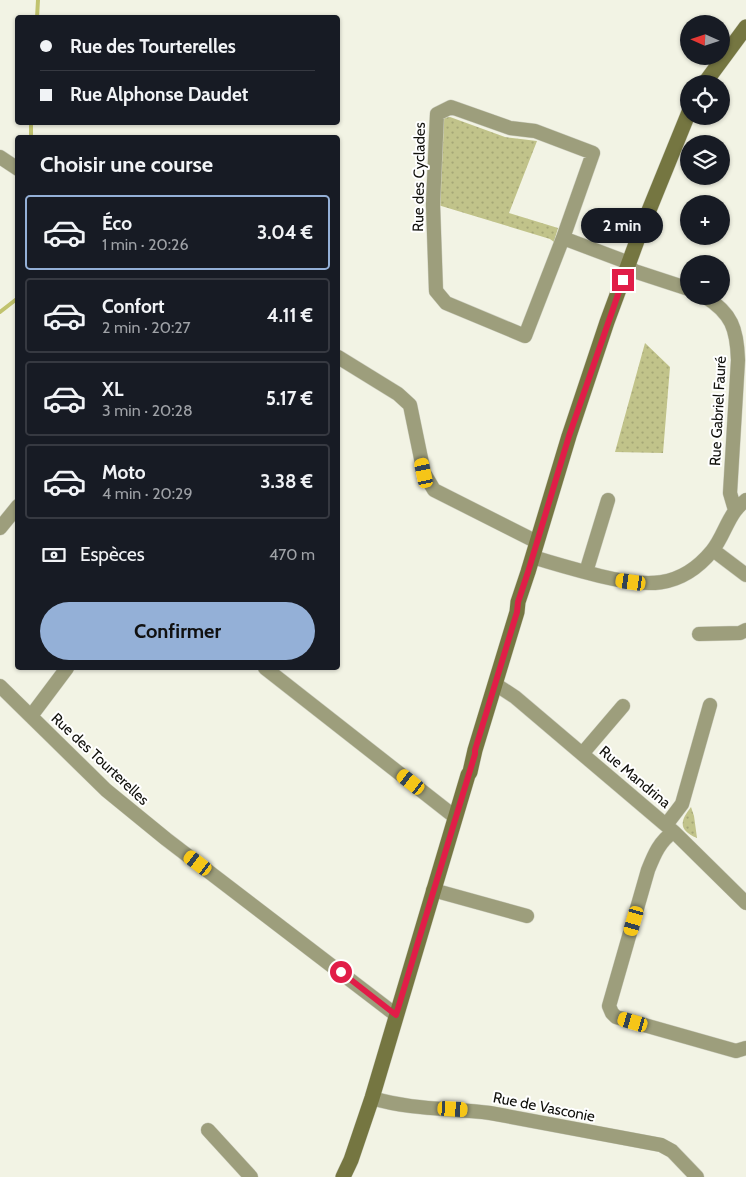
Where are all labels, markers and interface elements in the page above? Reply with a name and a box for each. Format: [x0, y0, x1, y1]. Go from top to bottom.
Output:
north arrow [680, 15, 730, 65]
map controls [680, 15, 730, 305]
text: Rue des Tourterelles [70, 35, 236, 58]
button: locate [680, 75, 730, 125]
text: Rue Alphonse Daudet [70, 83, 248, 106]
street label: Rue des Cyclades [409, 122, 429, 232]
button: layers [680, 135, 730, 185]
text: Choisir une course [40, 151, 213, 178]
button: + [680, 195, 730, 245]
callout: 2 min [582, 208, 664, 242]
icon: car [42, 210, 87, 255]
text: Éco [102, 212, 132, 235]
text: 2 min [603, 216, 641, 235]
text: 3.04 € [257, 221, 313, 244]
text: 1 min · 20:26 [102, 235, 189, 254]
button: − [680, 255, 730, 305]
route end [612, 269, 634, 291]
icon: car [42, 293, 87, 338]
text: Confort [102, 295, 165, 318]
text: 4.11 € [267, 304, 313, 327]
text: 2 min · 20:27 [102, 318, 191, 337]
street label: Rue Gabriel Fauré [706, 355, 730, 466]
icon: car [42, 376, 87, 421]
text: XL [102, 378, 123, 401]
text: 5.17 € [266, 387, 313, 410]
text: 3 min · 20:28 [102, 401, 193, 420]
car [413, 457, 434, 489]
icon: car [42, 459, 87, 504]
text: Moto [102, 461, 146, 484]
text: 3.38 € [260, 470, 313, 493]
text: 4 min · 20:29 [102, 484, 193, 503]
icon: cash [40, 541, 68, 569]
text: Espèces [80, 543, 145, 566]
text: 470 m [269, 545, 315, 564]
car [615, 572, 646, 592]
button: Confirmer [40, 602, 315, 660]
street label: Rue des Tourterelles [47, 709, 153, 809]
street label: Rue Mandrina [596, 742, 675, 812]
car [394, 767, 427, 797]
car [181, 848, 214, 878]
car [622, 905, 645, 937]
route start [330, 961, 352, 983]
car [616, 1011, 649, 1033]
street label: Rue de Vasconie [492, 1088, 597, 1126]
car [437, 1101, 468, 1117]

